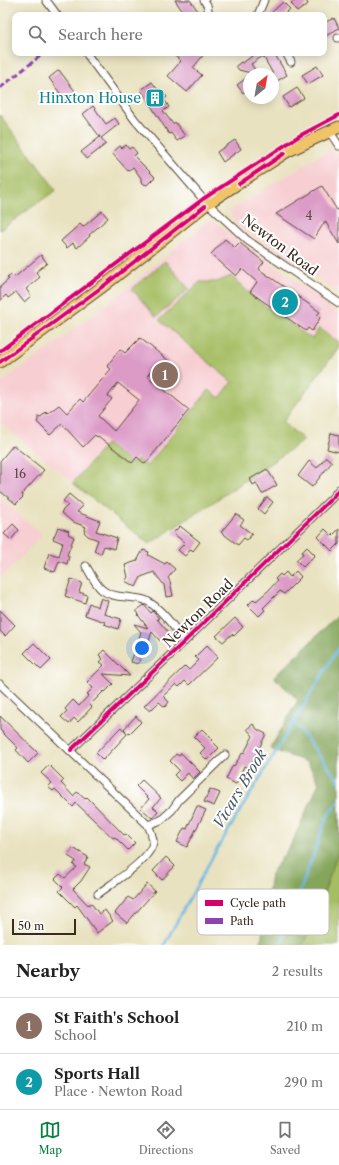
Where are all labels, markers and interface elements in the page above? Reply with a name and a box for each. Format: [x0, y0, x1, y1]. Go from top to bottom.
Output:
search box [12, 12, 327, 56]
icon: search [26, 23, 48, 45]
text: Search here [58, 25, 143, 44]
north arrow [243, 68, 279, 104]
building icon: Hinxton House [144, 87, 166, 109]
place label: Hinxton House [39, 89, 141, 107]
house number: 4 [306, 208, 313, 223]
street label: Newton Road [238, 210, 322, 280]
pin: 2 [272, 287, 298, 317]
pin: 1 [152, 360, 178, 390]
house number: 16 [14, 466, 26, 481]
street label: Newton Road [159, 575, 237, 651]
your location [132, 638, 152, 658]
water label: Vicars Brook [208, 745, 271, 832]
legend [197, 889, 329, 935]
text: Cycle path [230, 896, 286, 910]
text: Path [230, 914, 254, 928]
scale bar [12, 917, 76, 936]
text: 50 m [18, 919, 44, 933]
text: Nearby [16, 961, 80, 981]
text: 2 results [272, 963, 323, 979]
text: St Faith's School [54, 1008, 179, 1027]
text: 1 [26, 1018, 32, 1034]
text: 210 m [286, 1018, 323, 1034]
text: School [54, 1027, 97, 1043]
text: Sports Hall [54, 1064, 140, 1083]
text: 2 [25, 1074, 33, 1090]
text: 290 m [284, 1074, 323, 1090]
text: Place · Newton Road [54, 1083, 183, 1099]
tab: Map [38, 1119, 62, 1157]
tab: Directions [139, 1119, 193, 1157]
tab: Saved [270, 1119, 301, 1157]

